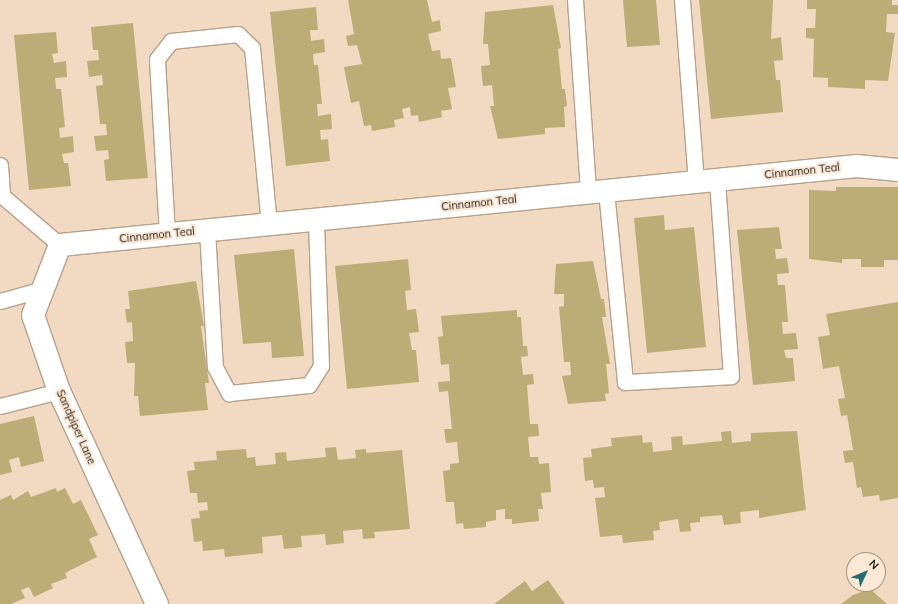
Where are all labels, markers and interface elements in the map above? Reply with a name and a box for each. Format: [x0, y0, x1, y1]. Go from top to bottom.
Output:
street label: Cinnamon Teal [764, 160, 840, 182]
street label: Cinnamon Teal [441, 192, 517, 214]
street label: Cinnamon Teal [119, 224, 195, 246]
street label: Sandpiper Lane [54, 388, 98, 466]
north arrow [846, 552, 886, 592]
text: N [866, 557, 882, 572]

